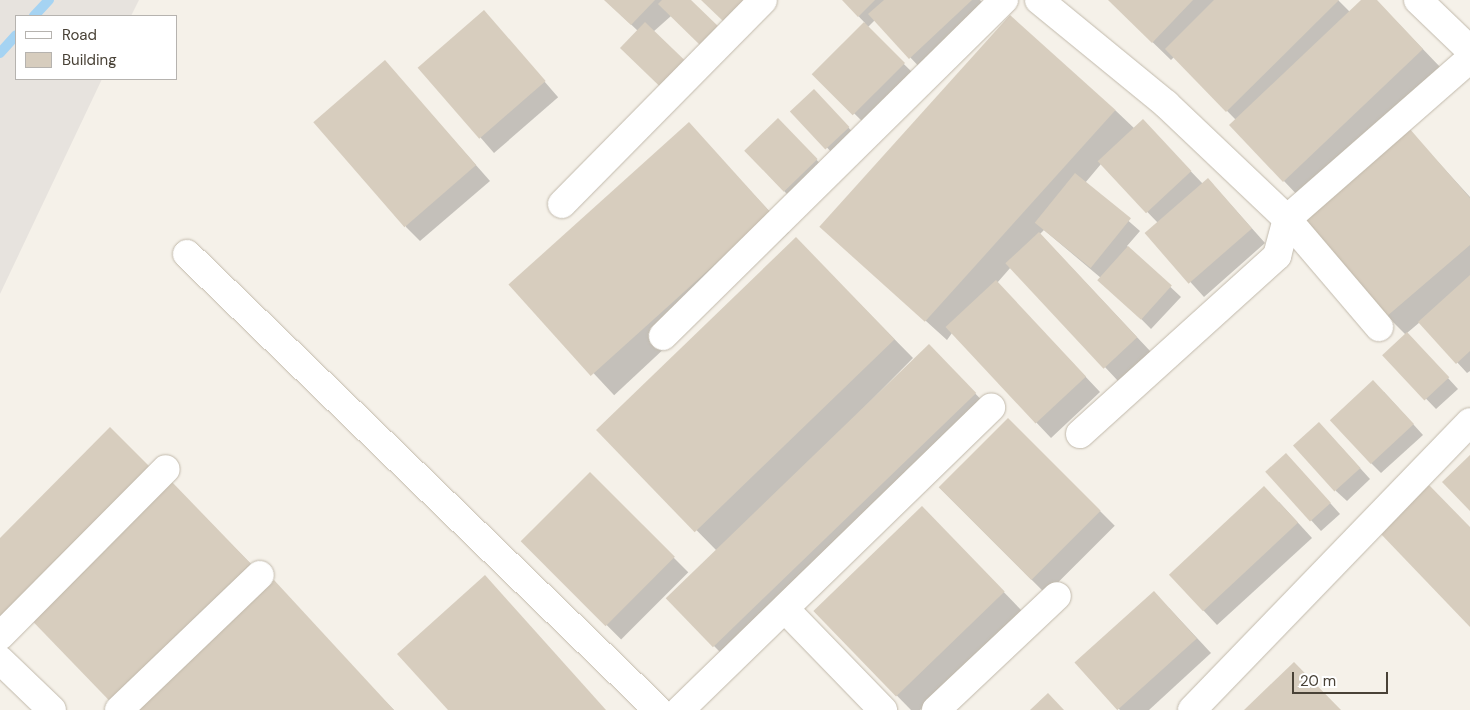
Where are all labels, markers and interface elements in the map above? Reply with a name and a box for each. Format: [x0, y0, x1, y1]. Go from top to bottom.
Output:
legend [15, 15, 178, 80]
text: Road [62, 25, 97, 45]
text: Building [62, 50, 117, 70]
scale bar [1295, 662, 1391, 694]
text: 20 m [1300, 671, 1336, 691]

